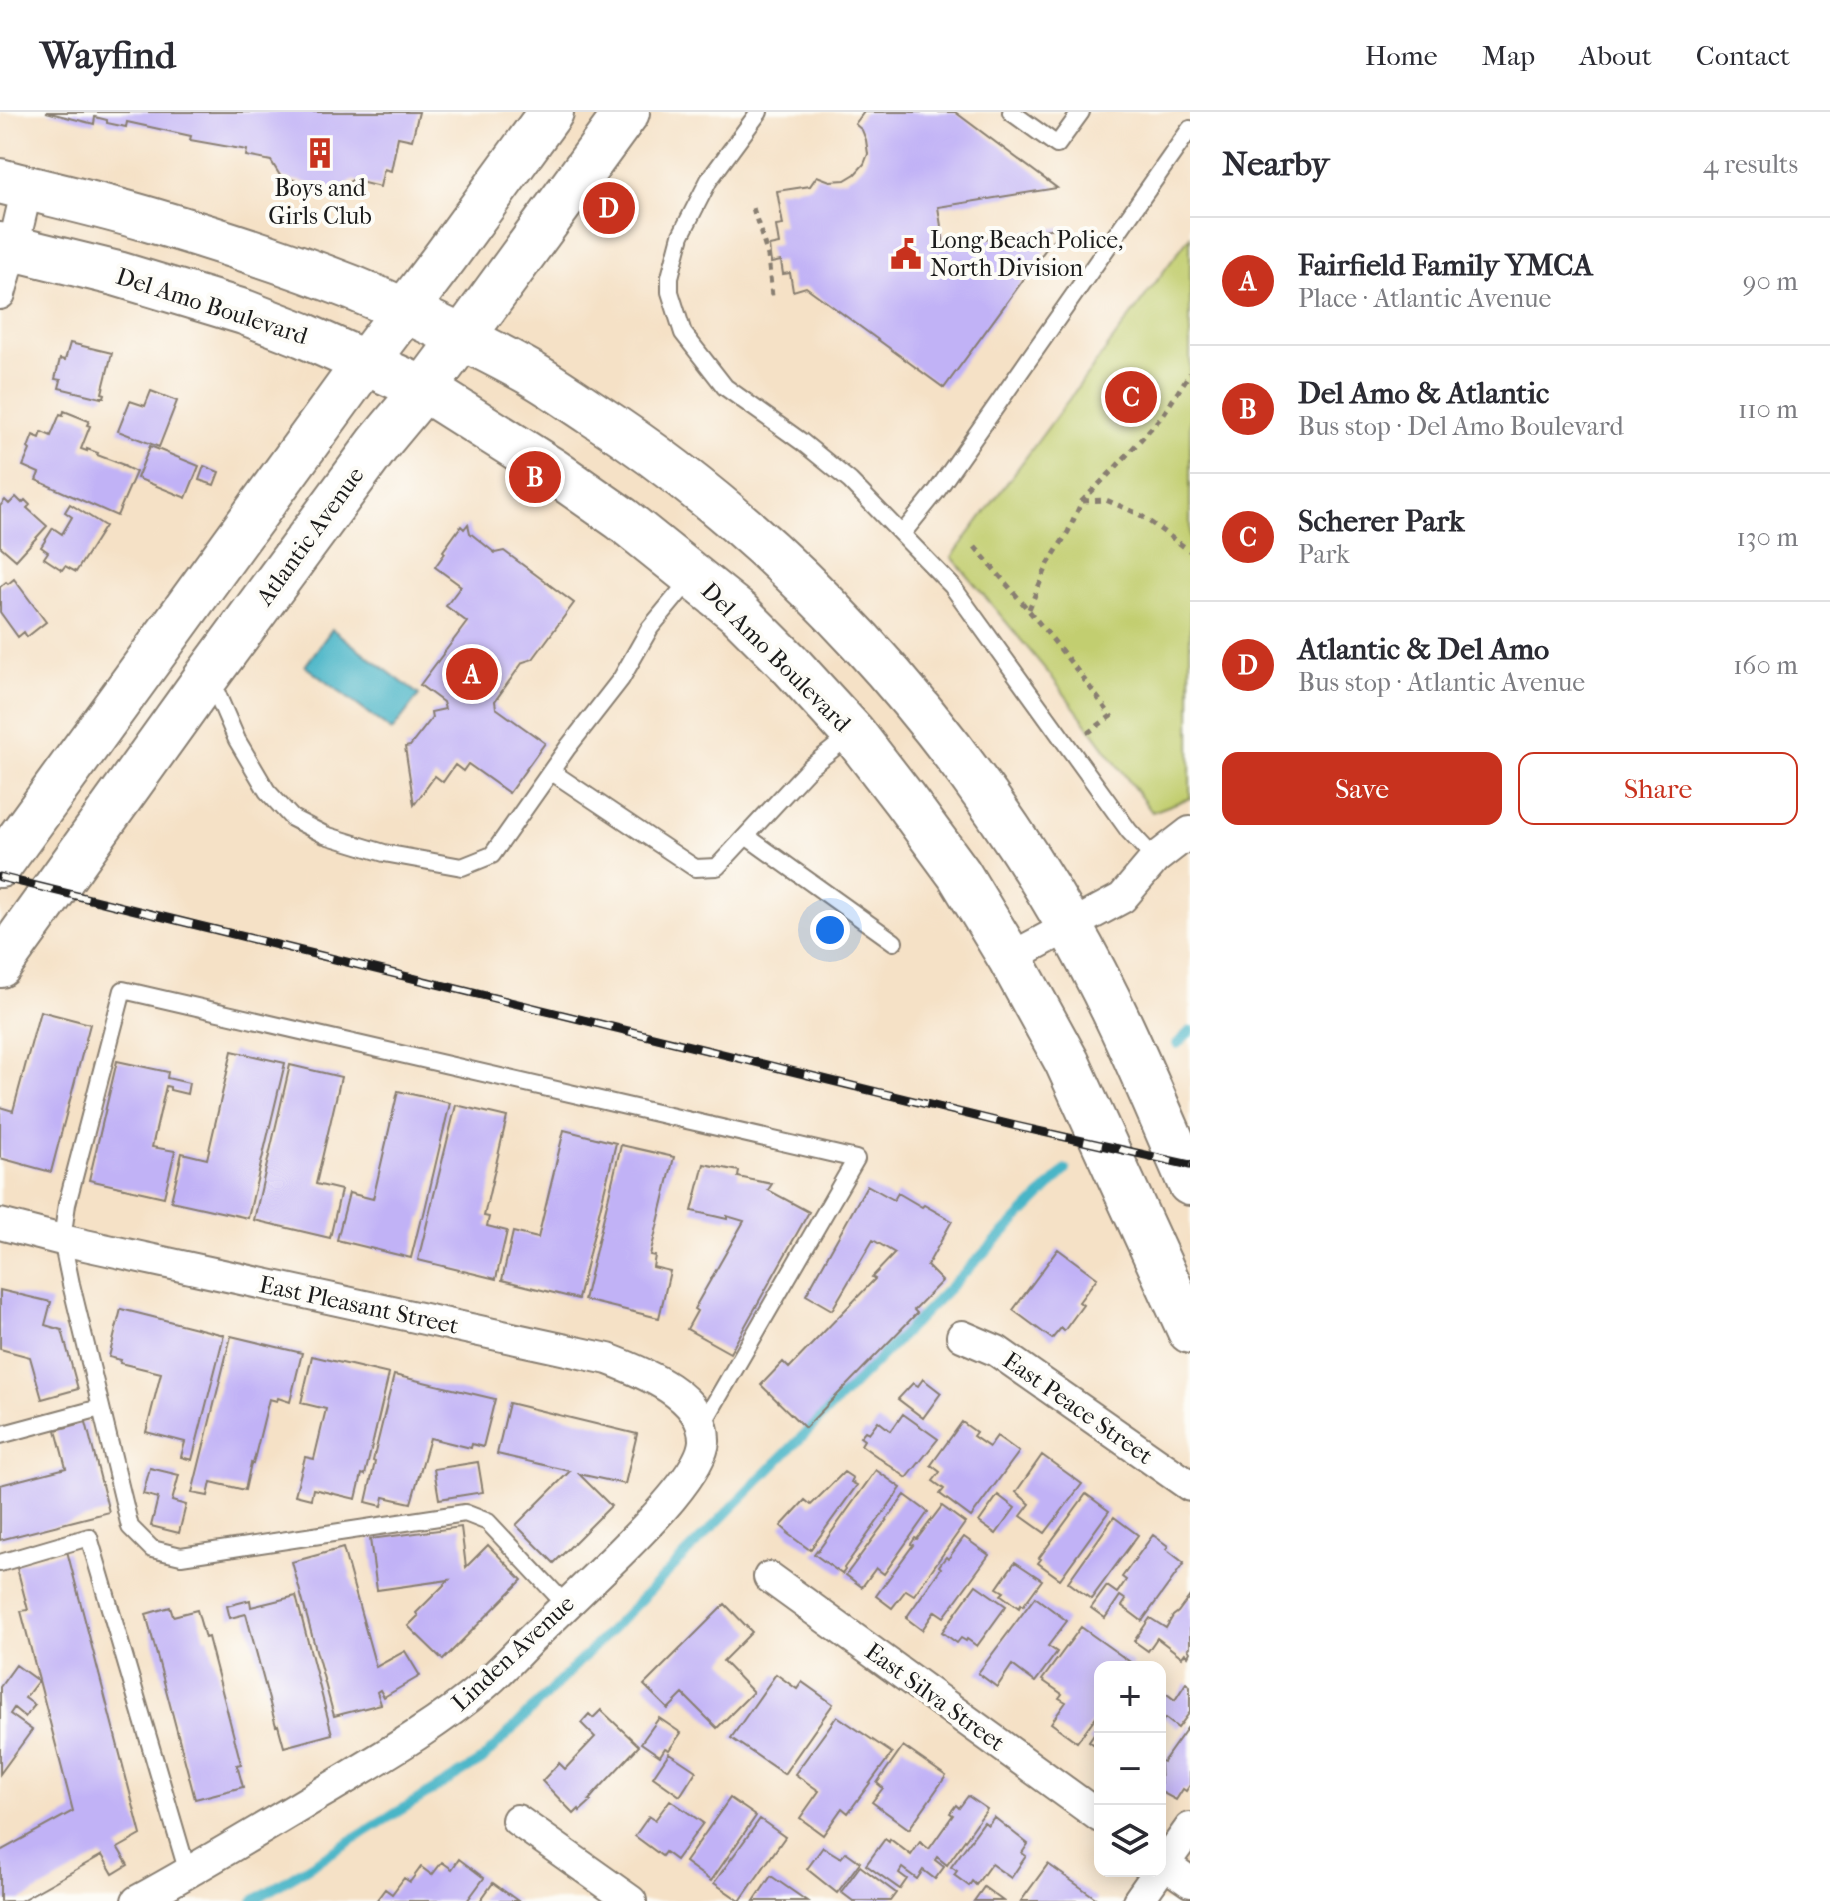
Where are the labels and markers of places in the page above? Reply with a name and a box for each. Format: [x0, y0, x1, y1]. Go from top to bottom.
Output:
building icon: Boys and Girls Club [303, 136, 337, 170]
place label: Boys and Girls Club [268, 174, 372, 230]
pin: D [583, 178, 635, 238]
place label: Long Beach Police, North Division [930, 226, 1123, 282]
public building icon: Long Beach Police, North Division [889, 237, 923, 271]
pin: C [1105, 367, 1157, 427]
pin: B [509, 447, 561, 507]
pin: A [446, 644, 498, 704]

